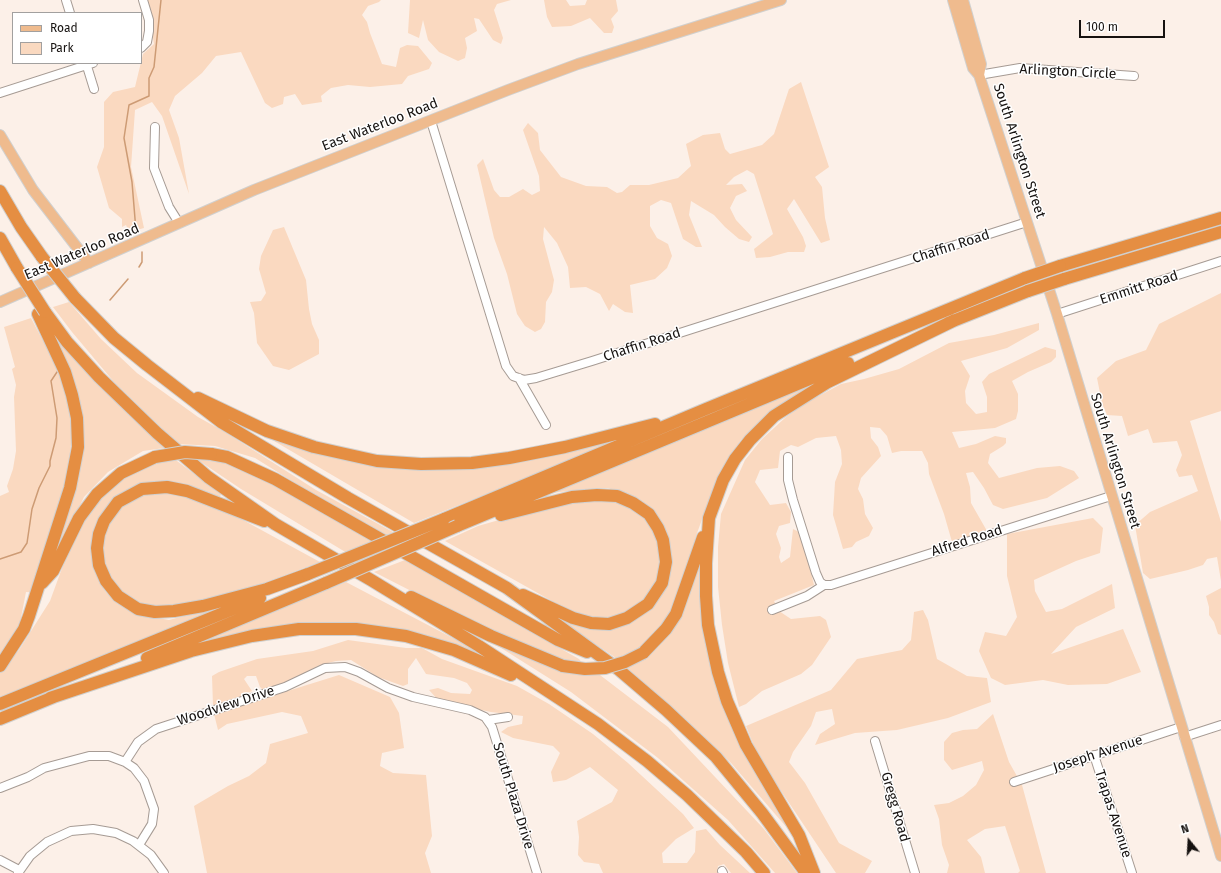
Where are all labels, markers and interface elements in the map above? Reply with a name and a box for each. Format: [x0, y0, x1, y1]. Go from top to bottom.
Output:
legend [12, 12, 142, 64]
scale bar [1081, 12, 1167, 38]
text: 100 m [1086, 20, 1118, 34]
text: Road [50, 21, 78, 35]
text: Park [50, 41, 74, 55]
street label: Arlington Circle [1019, 61, 1117, 83]
street label: South Arlington Street [989, 81, 1049, 221]
street label: East Waterloo Road [320, 95, 440, 155]
street label: East Waterloo Road [22, 220, 142, 284]
street label: Chaffin Road [910, 227, 992, 267]
street label: Emmitt Road [1098, 267, 1180, 309]
street label: Chaffin Road [601, 325, 683, 365]
street label: South Arlington Street [1086, 391, 1144, 531]
street label: Alfred Road [929, 522, 1005, 560]
street label: Woodview Drive [175, 682, 277, 730]
street label: Joseph Avenue [1051, 732, 1145, 776]
street label: South Plaza Drive [489, 741, 537, 851]
street label: Trapas Avenue [1091, 768, 1135, 860]
street label: Gregg Road [877, 770, 913, 844]
north arrow [1169, 821, 1209, 861]
text: N [1180, 822, 1191, 836]

